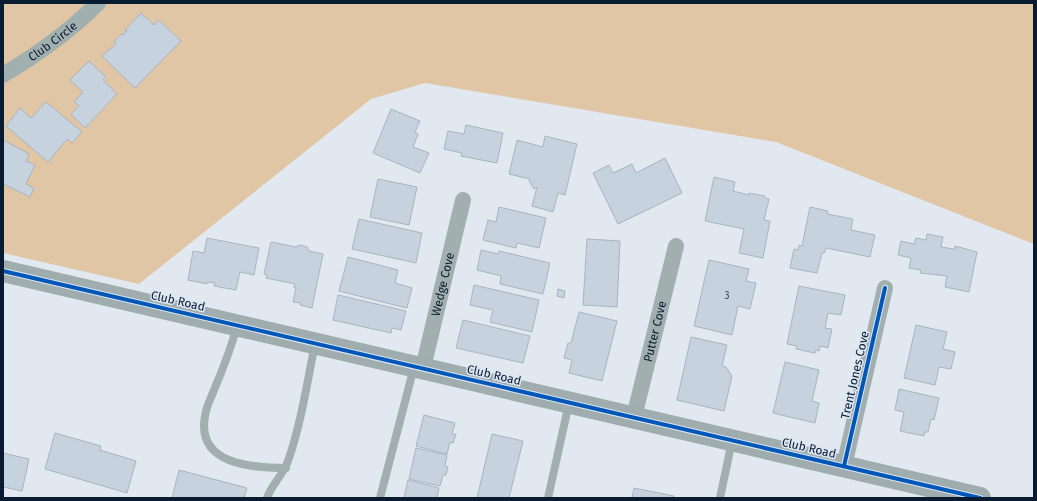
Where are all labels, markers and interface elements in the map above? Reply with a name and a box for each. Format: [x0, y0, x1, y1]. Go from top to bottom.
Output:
street label: Club Circle [26, 19, 80, 64]
street label: Wedge Cove [429, 251, 457, 318]
street label: Club Road [150, 288, 206, 314]
house number: 3 [725, 290, 730, 302]
street label: Putter Cove [641, 300, 669, 363]
street label: Trent Jones Cove [838, 330, 872, 420]
street label: Club Road [466, 362, 522, 388]
street label: Club Road [781, 435, 837, 461]

